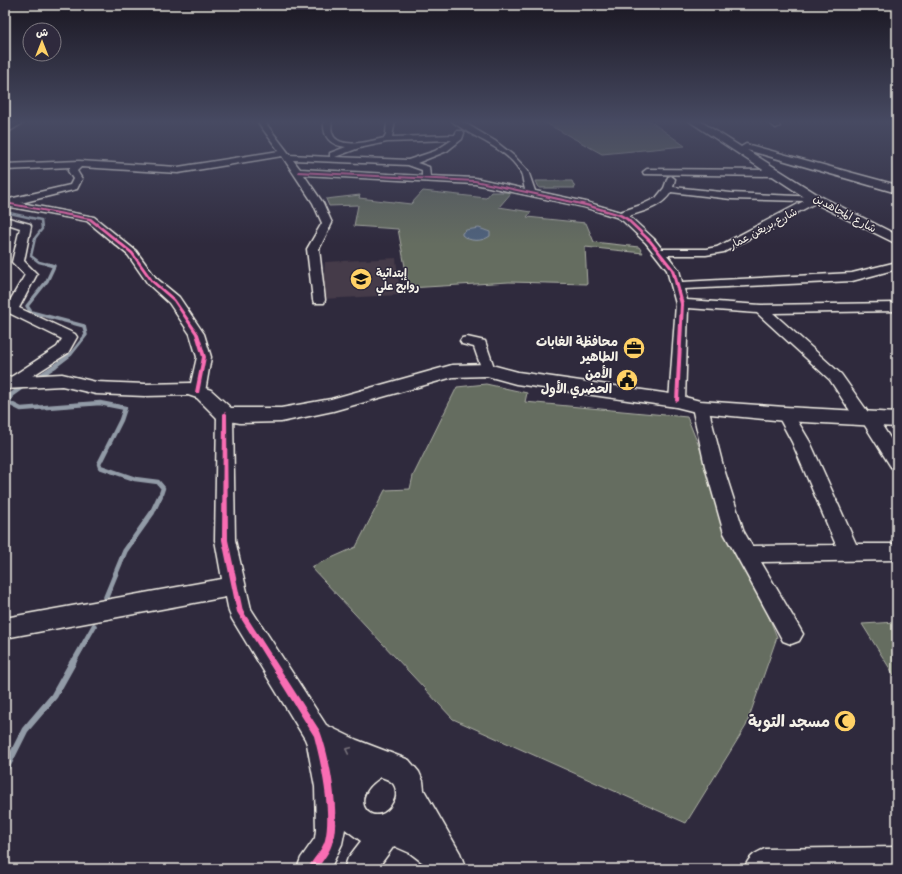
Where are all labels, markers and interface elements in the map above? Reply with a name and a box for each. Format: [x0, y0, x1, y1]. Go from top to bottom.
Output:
north arrow [22, 22, 62, 62]
text: ش [36, 23, 48, 42]
street label: شارع المجاهدين [810, 189, 880, 238]
street label: شارع بريغن عمار [725, 202, 801, 255]
place label: إبتدائية روابح علي [376, 264, 419, 296]
school or university icon: إبتدائية روابح علي [348, 266, 374, 292]
place label: محافظة الغابات الطاهير [536, 330, 618, 368]
office icon: محافظة الغابات الطاهير [621, 335, 647, 361]
place label: الأمن الحضري الأول [541, 362, 612, 400]
public building icon: الأمن الحضري الأول [614, 367, 640, 393]
place label: مسجد التوبة [748, 707, 830, 736]
mosque icon: مسجد التوبة [832, 708, 858, 734]
one-way arrow [345, 747, 353, 755]

